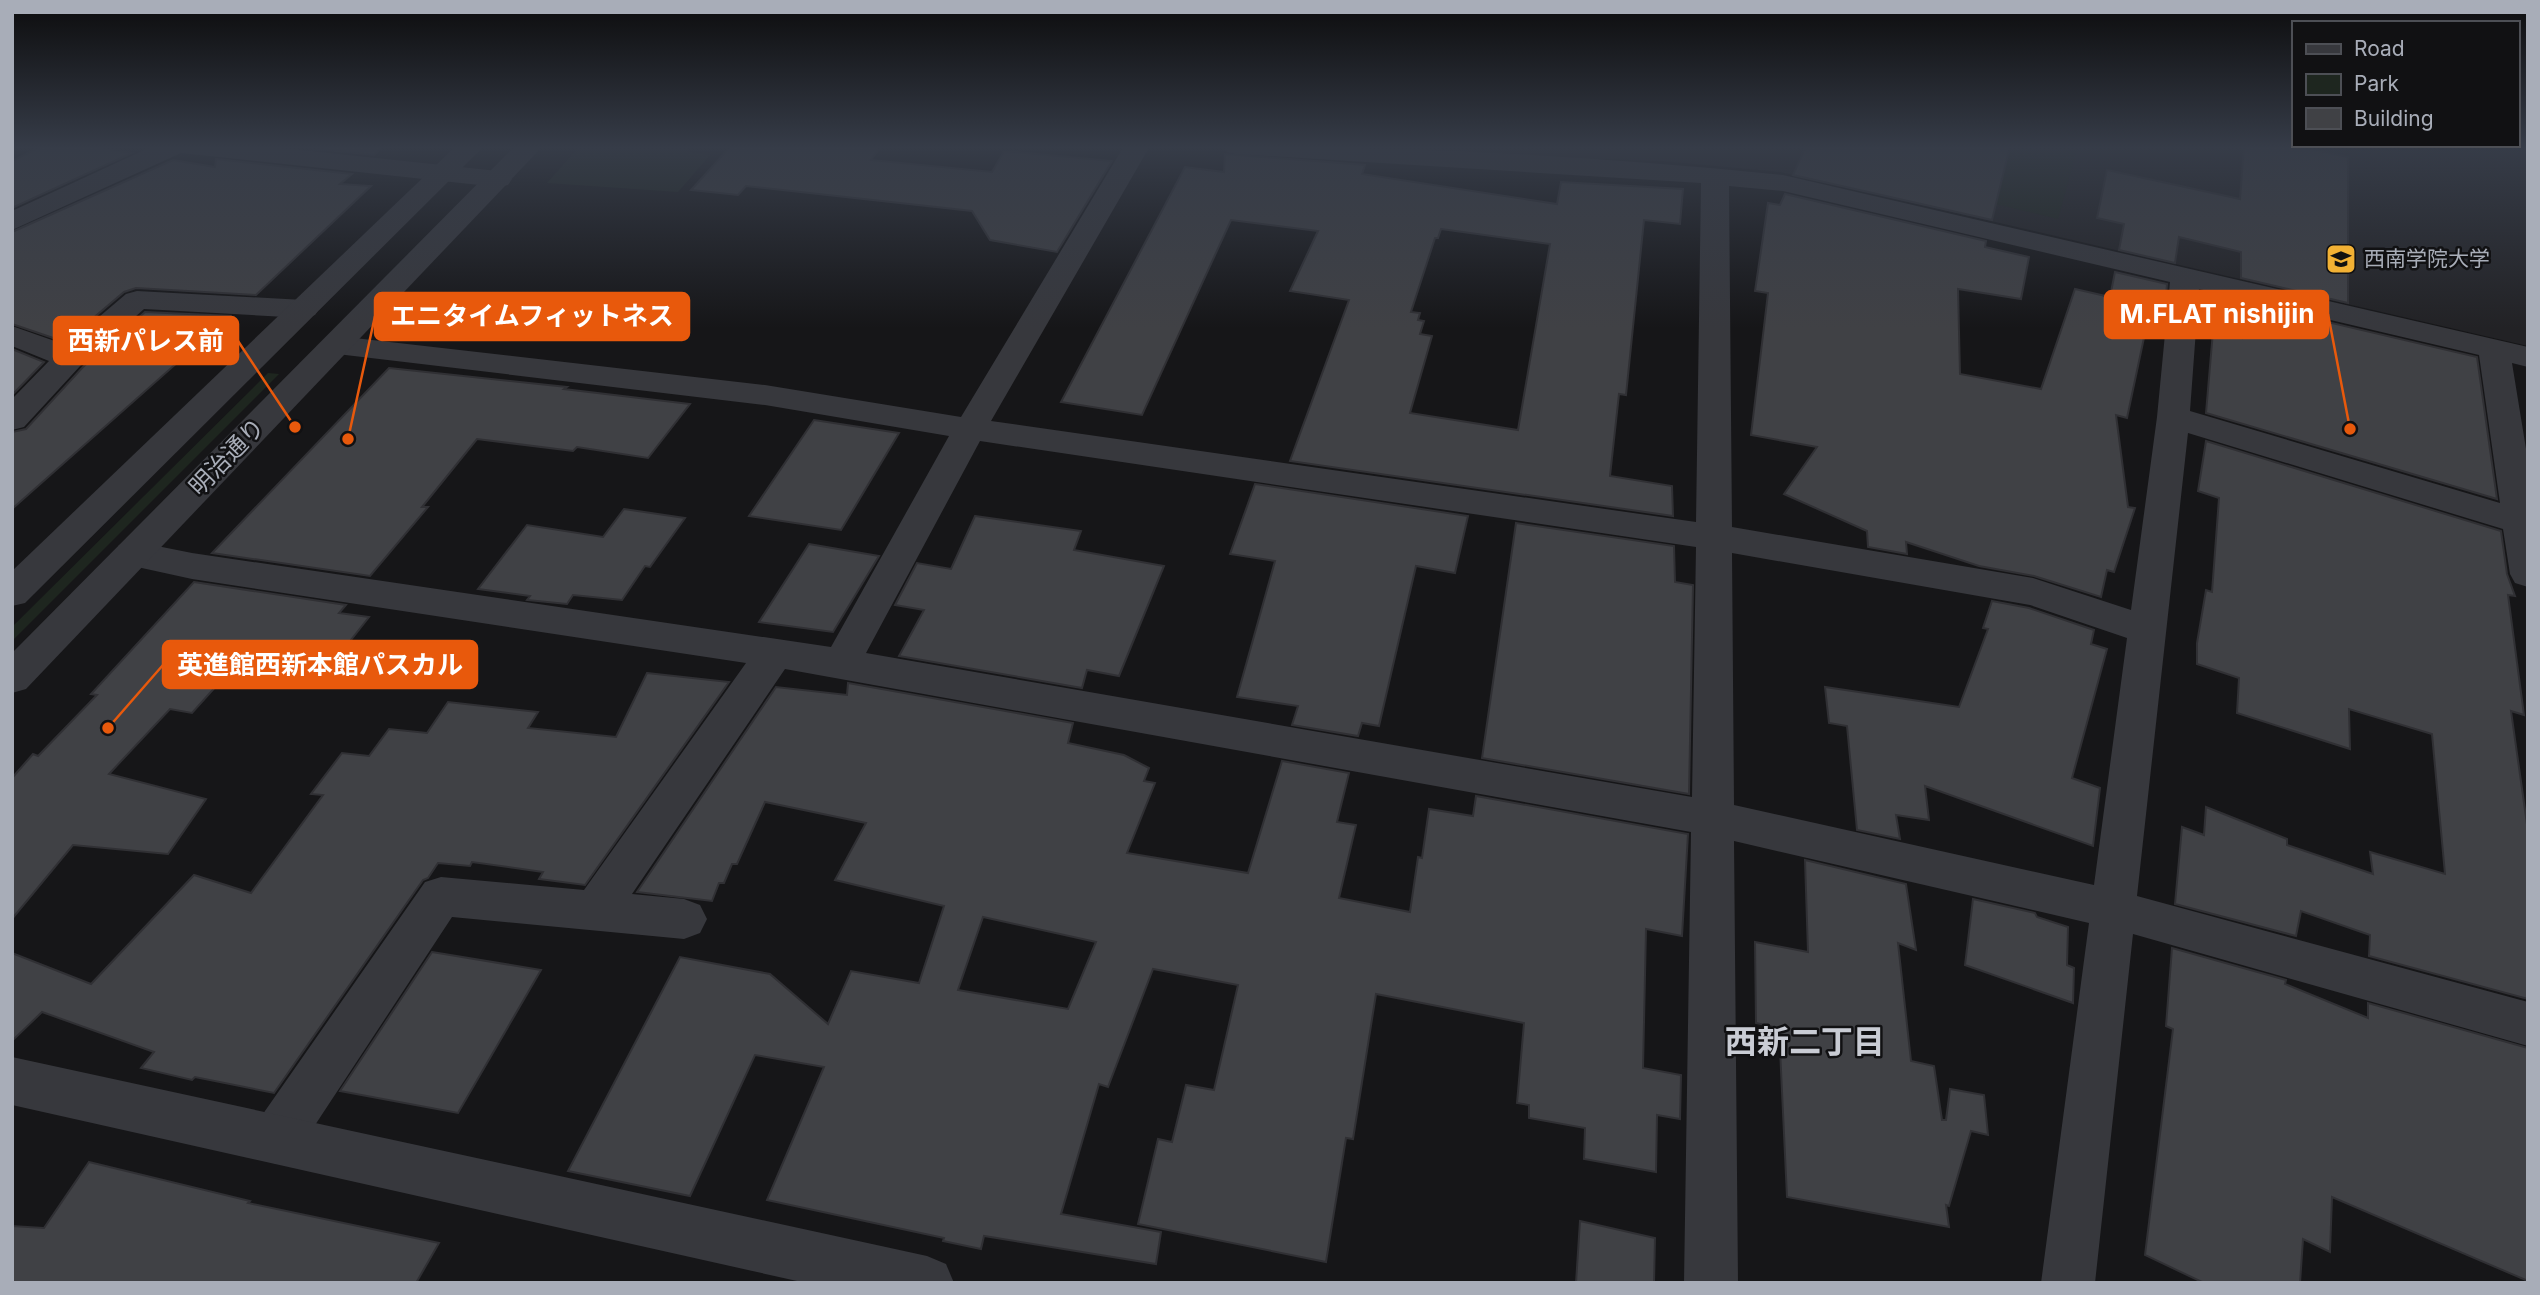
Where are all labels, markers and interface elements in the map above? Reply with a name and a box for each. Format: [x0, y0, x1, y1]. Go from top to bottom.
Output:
legend [2292, 21, 2519, 147]
text: Road [2354, 36, 2405, 61]
text: Park [2354, 71, 2399, 96]
text: Building [2354, 106, 2434, 131]
school or university icon: 西南学院大学 [2324, 242, 2358, 276]
place label: 西南学院大学 [2364, 246, 2490, 271]
callout: M.FLAT nishijin [2105, 291, 2328, 338]
callout: エニタイムフィットネス [375, 293, 689, 340]
text: M.FLAT nishijin [2120, 298, 2314, 329]
text: エニタイムフィットネス [390, 300, 674, 331]
callout: 西新パレス前 [54, 317, 238, 364]
text: 西新パレス前 [68, 325, 224, 356]
street label: 明治通り [183, 412, 270, 501]
callout: 英進館西新本館パスカル [163, 641, 477, 688]
text: 英進館西新本館パスカル [177, 649, 463, 680]
district label: 西新二丁目 [1725, 1022, 1885, 1061]

